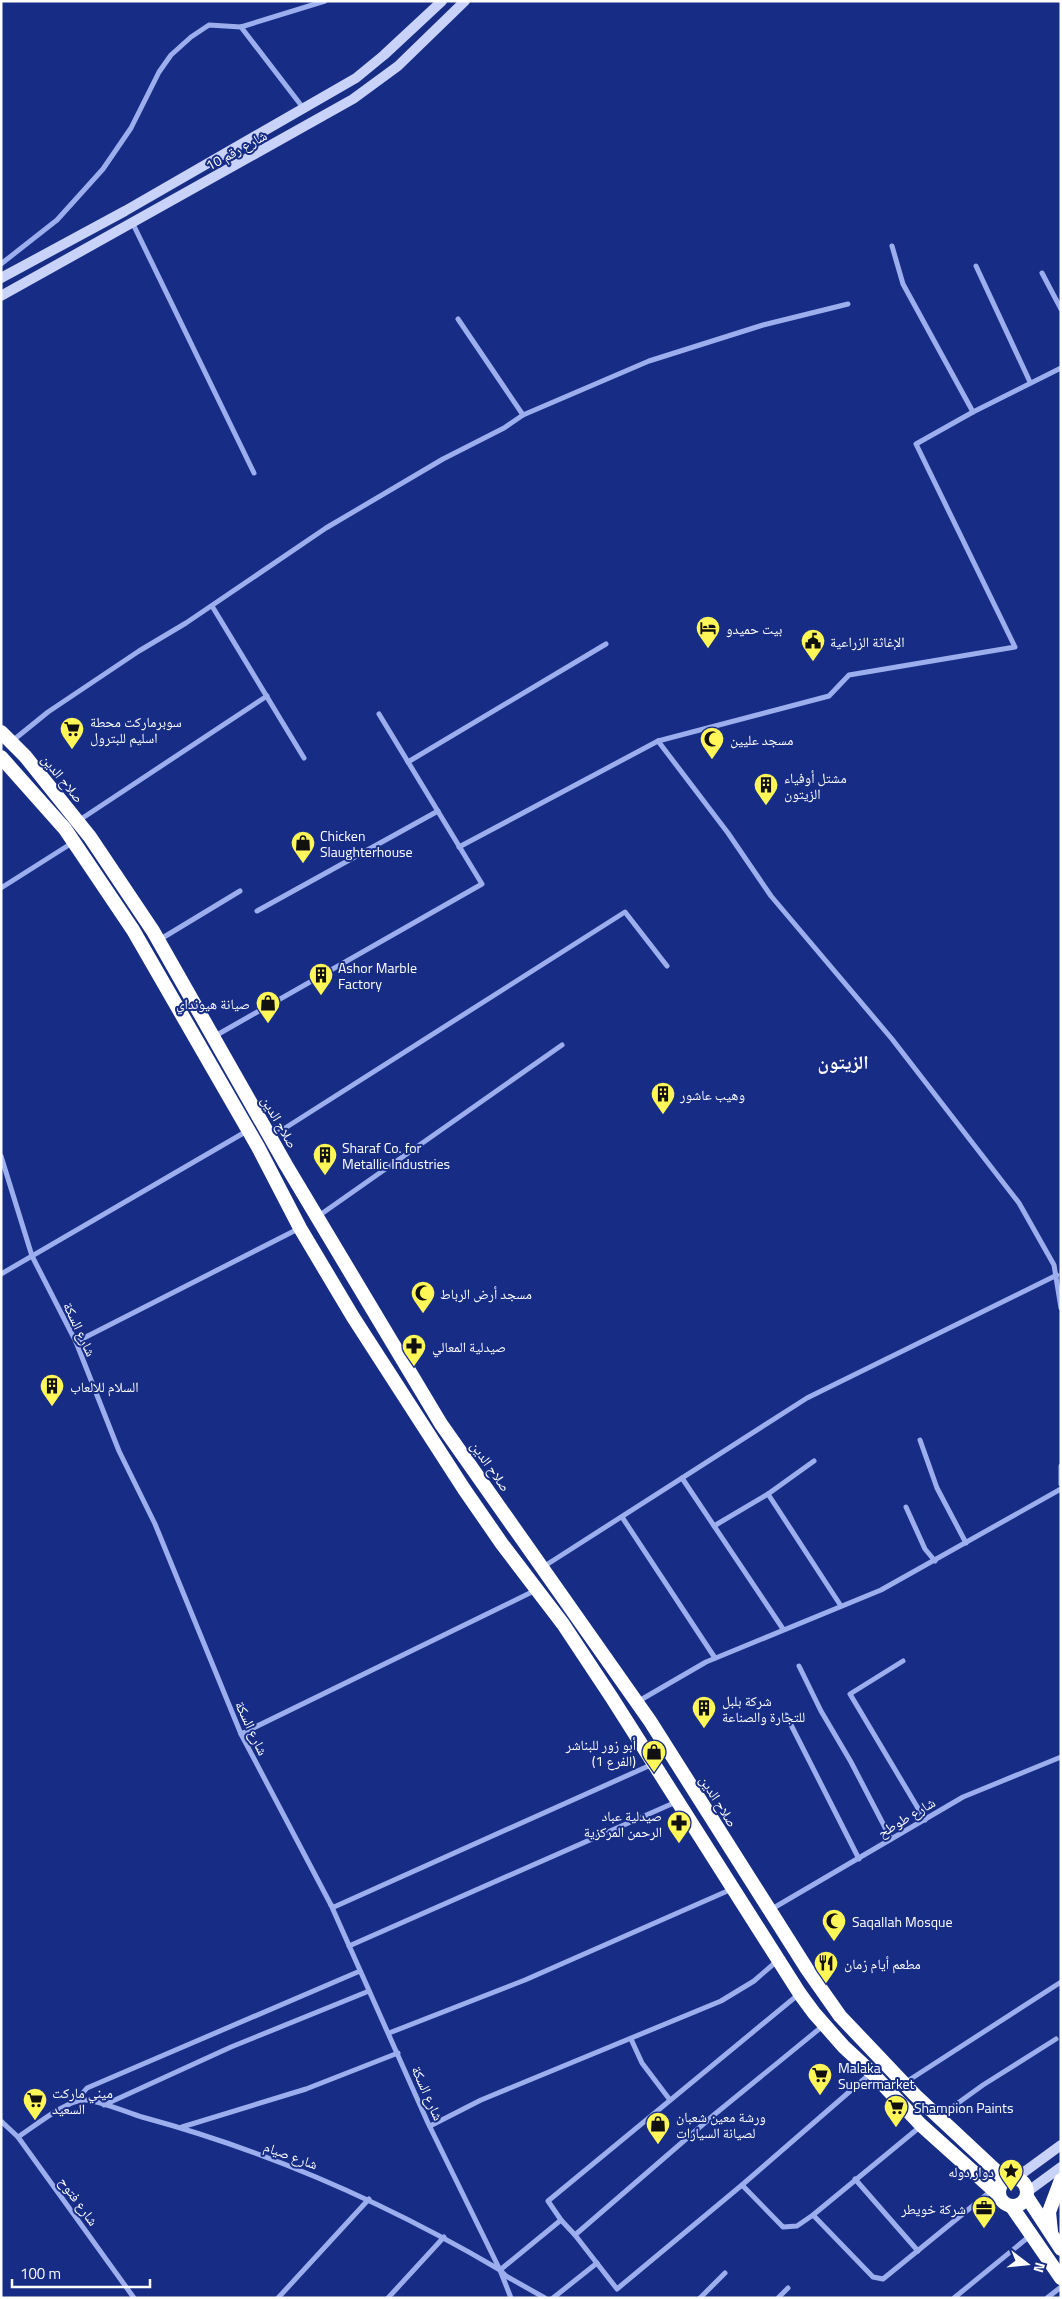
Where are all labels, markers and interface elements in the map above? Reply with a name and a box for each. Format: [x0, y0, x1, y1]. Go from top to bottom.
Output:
street label: شارع رقم 10 [202, 125, 270, 175]
hotel icon: بيت حميدو [695, 615, 721, 649]
place label: بيت حميدو [726, 618, 782, 639]
public building icon: الإغاثة الزراعية [800, 628, 826, 662]
place label: الإغاثة الزراعية [830, 631, 905, 652]
place label: سوبرماركت محطة اسليم للبترول [90, 711, 182, 748]
supermarket icon: سوبرماركت محطة اسليم للبترول [59, 716, 85, 750]
mosque icon: مسجد عليين [699, 726, 725, 760]
place label: مسجد عليين [730, 729, 793, 750]
street label: صلاح الدين [37, 749, 89, 807]
place label: مشتل أوفياء الزيتون [784, 767, 847, 804]
building icon: مشتل أوفياء الزيتون [753, 772, 779, 806]
place label: Chicken Slaughterhouse [320, 825, 413, 862]
shop icon: Chicken Slaughterhouse [290, 830, 316, 864]
place label: Ashor Marble Factory [338, 957, 417, 994]
building icon: Ashor Marble Factory [308, 962, 334, 996]
shop icon: صيانة هيونداي [255, 990, 281, 1024]
place label: صيانة هيونداي [176, 993, 250, 1015]
district label: الزيتون [817, 1047, 869, 1076]
building icon: وهيب عاشور [650, 1081, 676, 1115]
place label: وهيب عاشور [679, 1084, 745, 1105]
street label: صلاح الدين [257, 1092, 303, 1152]
place label: Sharaf Co. for Metallic Industries [342, 1137, 450, 1174]
building icon: Sharaf Co. for Metallic Industries [312, 1142, 338, 1176]
mosque icon: مسجد أرض الرباط [410, 1280, 436, 1314]
place label: مسجد أرض الرباط [440, 1283, 532, 1304]
street label: شارع السكة [58, 1298, 102, 1360]
pharmacy icon: صيدلية المعالي [401, 1333, 427, 1367]
place label: صيدلية المعالي [432, 1336, 506, 1358]
building icon: السلام للالعاب [39, 1373, 65, 1407]
place label: السلام للالعاب [70, 1376, 139, 1397]
street label: صلاح الدين [466, 1436, 516, 1496]
place label: شركة بلبل للتجارة والصناعة [722, 1690, 805, 1727]
building icon: شركة بلبل للتجارة والصناعة [691, 1695, 717, 1729]
street label: شارع السكة [230, 1697, 274, 1759]
place label: أبو زور للبناشر (الفرع 1) [565, 1734, 636, 1771]
shop icon: أبو زور للبناشر (الفرع 1) [641, 1739, 667, 1773]
street label: صلاح الدين [695, 1771, 743, 1831]
street label: شارع طوطح [873, 1792, 939, 1842]
place label: صيدلية عباد الرحمن المركزية [584, 1805, 662, 1842]
pharmacy icon: صيدلية عباد الرحمن المركزية [666, 1810, 692, 1844]
mosque icon: Saqallah Mosque [821, 1908, 847, 1942]
place label: Saqallah Mosque [852, 1911, 953, 1932]
restaurant icon: مطعم أيام زمان [813, 1950, 839, 1984]
place label: مطعم أيام زمان [844, 1953, 921, 1974]
place label: Malaka Supermarket [838, 2057, 914, 2094]
street label: شارع السكة [407, 2062, 449, 2124]
supermarket icon: Malaka Supermarket [807, 2062, 833, 2096]
place label: ميني ماركت السعيد [52, 2082, 113, 2119]
supermarket icon: ميني ماركت السعيد [22, 2087, 48, 2121]
supermarket icon: Shampion Paints [883, 2094, 909, 2128]
place label: Shampion Paints [914, 2097, 1013, 2118]
place label: ورشة معين شعبان لصيانة السيارات [676, 2106, 766, 2143]
shop icon: ورشة معين شعبان لصيانة السيارات [645, 2111, 671, 2145]
street label: شارع صيام [261, 2136, 321, 2174]
place icon: دوار دوله [998, 2158, 1024, 2192]
place label: دوار دوله [948, 2161, 994, 2182]
street label: شارع فتوح [54, 2172, 104, 2230]
office icon: شركة خويطر [971, 2195, 997, 2229]
place label: شركة خويطر [900, 2198, 966, 2219]
north arrow [1002, 2239, 1052, 2289]
scale bar [12, 2256, 150, 2288]
text: N [1029, 2260, 1051, 2275]
text: 100 m [20, 2262, 61, 2285]

